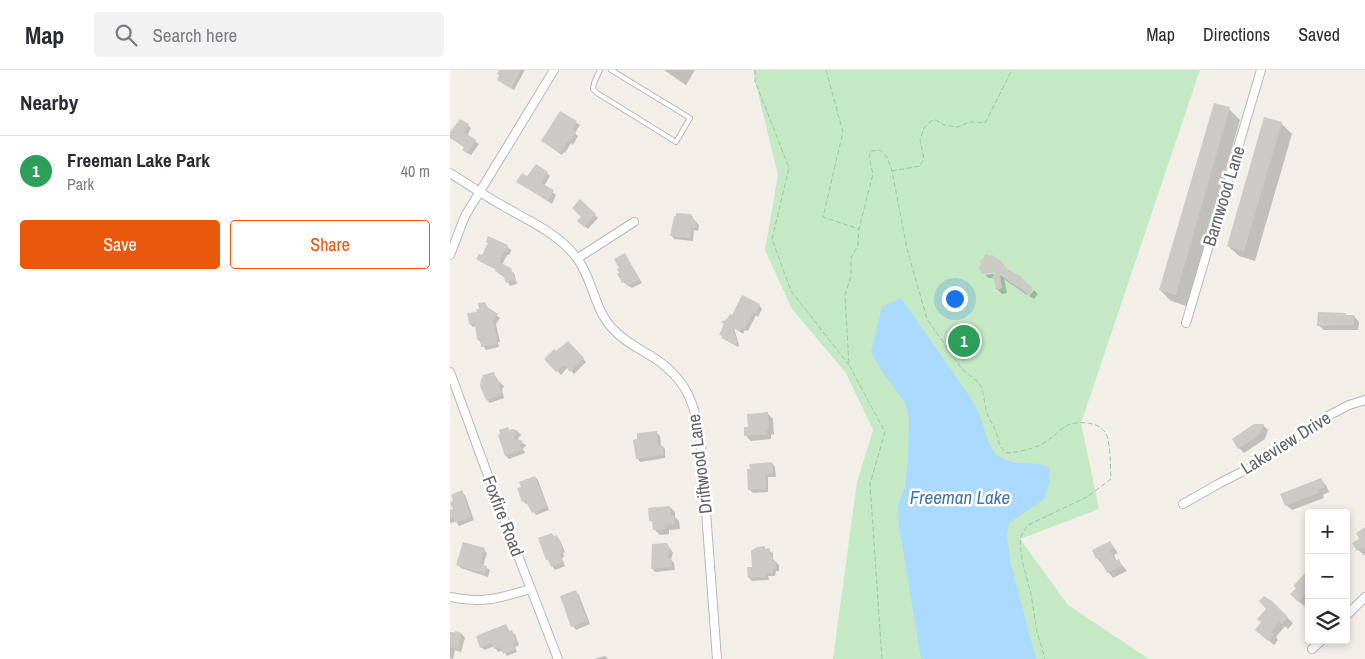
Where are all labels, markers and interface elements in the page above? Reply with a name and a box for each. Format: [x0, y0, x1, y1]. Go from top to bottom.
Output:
search box [94, 12, 444, 57]
text: Map [25, 19, 64, 51]
icon: search [112, 21, 140, 49]
text: Search here [152, 22, 237, 48]
text: Map [1146, 22, 1175, 47]
text: Directions [1203, 22, 1270, 47]
text: Saved [1298, 22, 1340, 47]
text: Nearby [20, 88, 78, 117]
street label: Barnwood Lane [1196, 143, 1251, 249]
text: Freeman Lake Park [67, 147, 210, 173]
text: 1 [32, 160, 40, 182]
text: 40 m [401, 160, 430, 182]
text: Park [67, 173, 94, 195]
button: Save [20, 220, 220, 269]
button: Share [230, 220, 430, 269]
your location [942, 286, 968, 312]
pin: 1 [948, 322, 980, 360]
street label: Lakeview Drive [1236, 405, 1335, 480]
street label: Driftwood Lane [681, 413, 718, 515]
street label: Foxfire Road [477, 472, 530, 560]
water label: Freeman Lake [910, 484, 1010, 510]
map controls [1305, 509, 1350, 644]
button: + [1305, 509, 1350, 554]
button: − [1305, 554, 1350, 599]
button: layers [1305, 599, 1350, 644]

